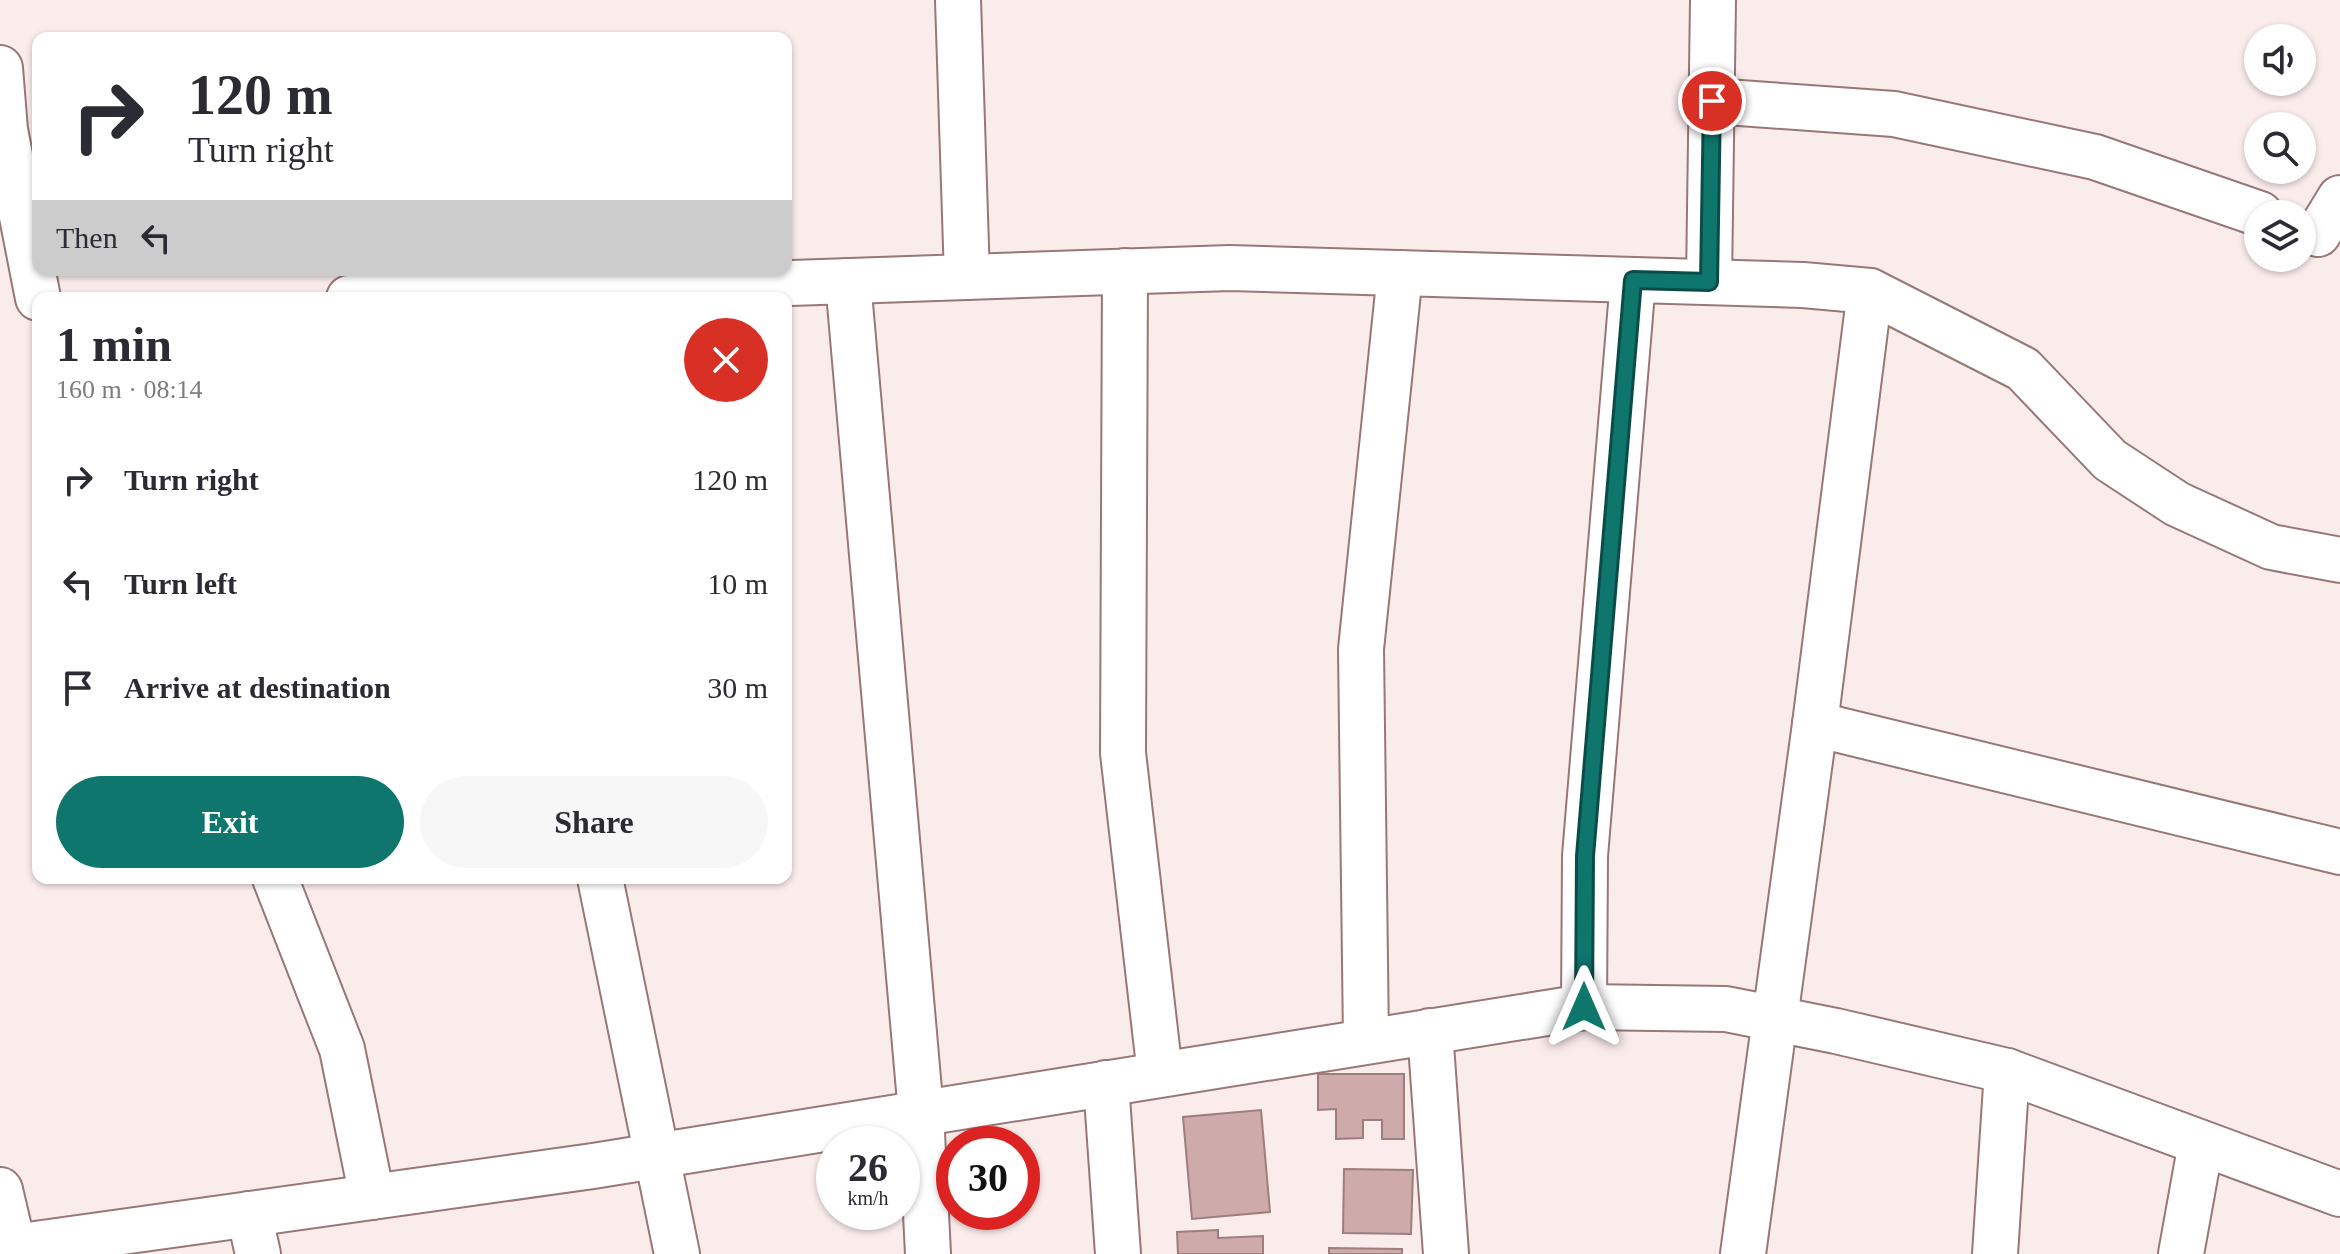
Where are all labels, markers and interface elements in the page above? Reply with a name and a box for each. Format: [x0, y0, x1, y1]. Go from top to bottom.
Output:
map controls [2244, 24, 2316, 272]
button: sound [2244, 24, 2316, 96]
icon: right [56, 64, 160, 168]
text: 120 m [188, 64, 333, 126]
pin [1678, 67, 1746, 135]
icon: arrive [1690, 79, 1734, 123]
button: search [2244, 112, 2316, 184]
text: Turn right [188, 130, 334, 170]
button: layers [2244, 200, 2316, 272]
icon: left [134, 216, 178, 260]
text: Then [56, 221, 118, 254]
text: 1 min [56, 318, 172, 371]
button: close [684, 318, 768, 402]
text: 160 m · 08:14 [56, 375, 203, 404]
icon: right [56, 458, 100, 502]
text: Turn right [124, 463, 259, 496]
text: 120 m [692, 463, 768, 496]
icon: left [56, 562, 100, 606]
text: Turn left [124, 567, 237, 600]
text: 10 m [707, 567, 768, 600]
icon: arrive [56, 666, 100, 710]
text: Arrive at destination [124, 671, 391, 704]
text: 30 m [707, 671, 768, 704]
button: Exit [56, 776, 404, 868]
button: Share [420, 776, 768, 868]
position arrow [1542, 965, 1626, 1049]
speed limit sign: 30 [936, 1126, 1040, 1230]
text: 26 [848, 1145, 888, 1190]
text: km/h [847, 1187, 889, 1209]

